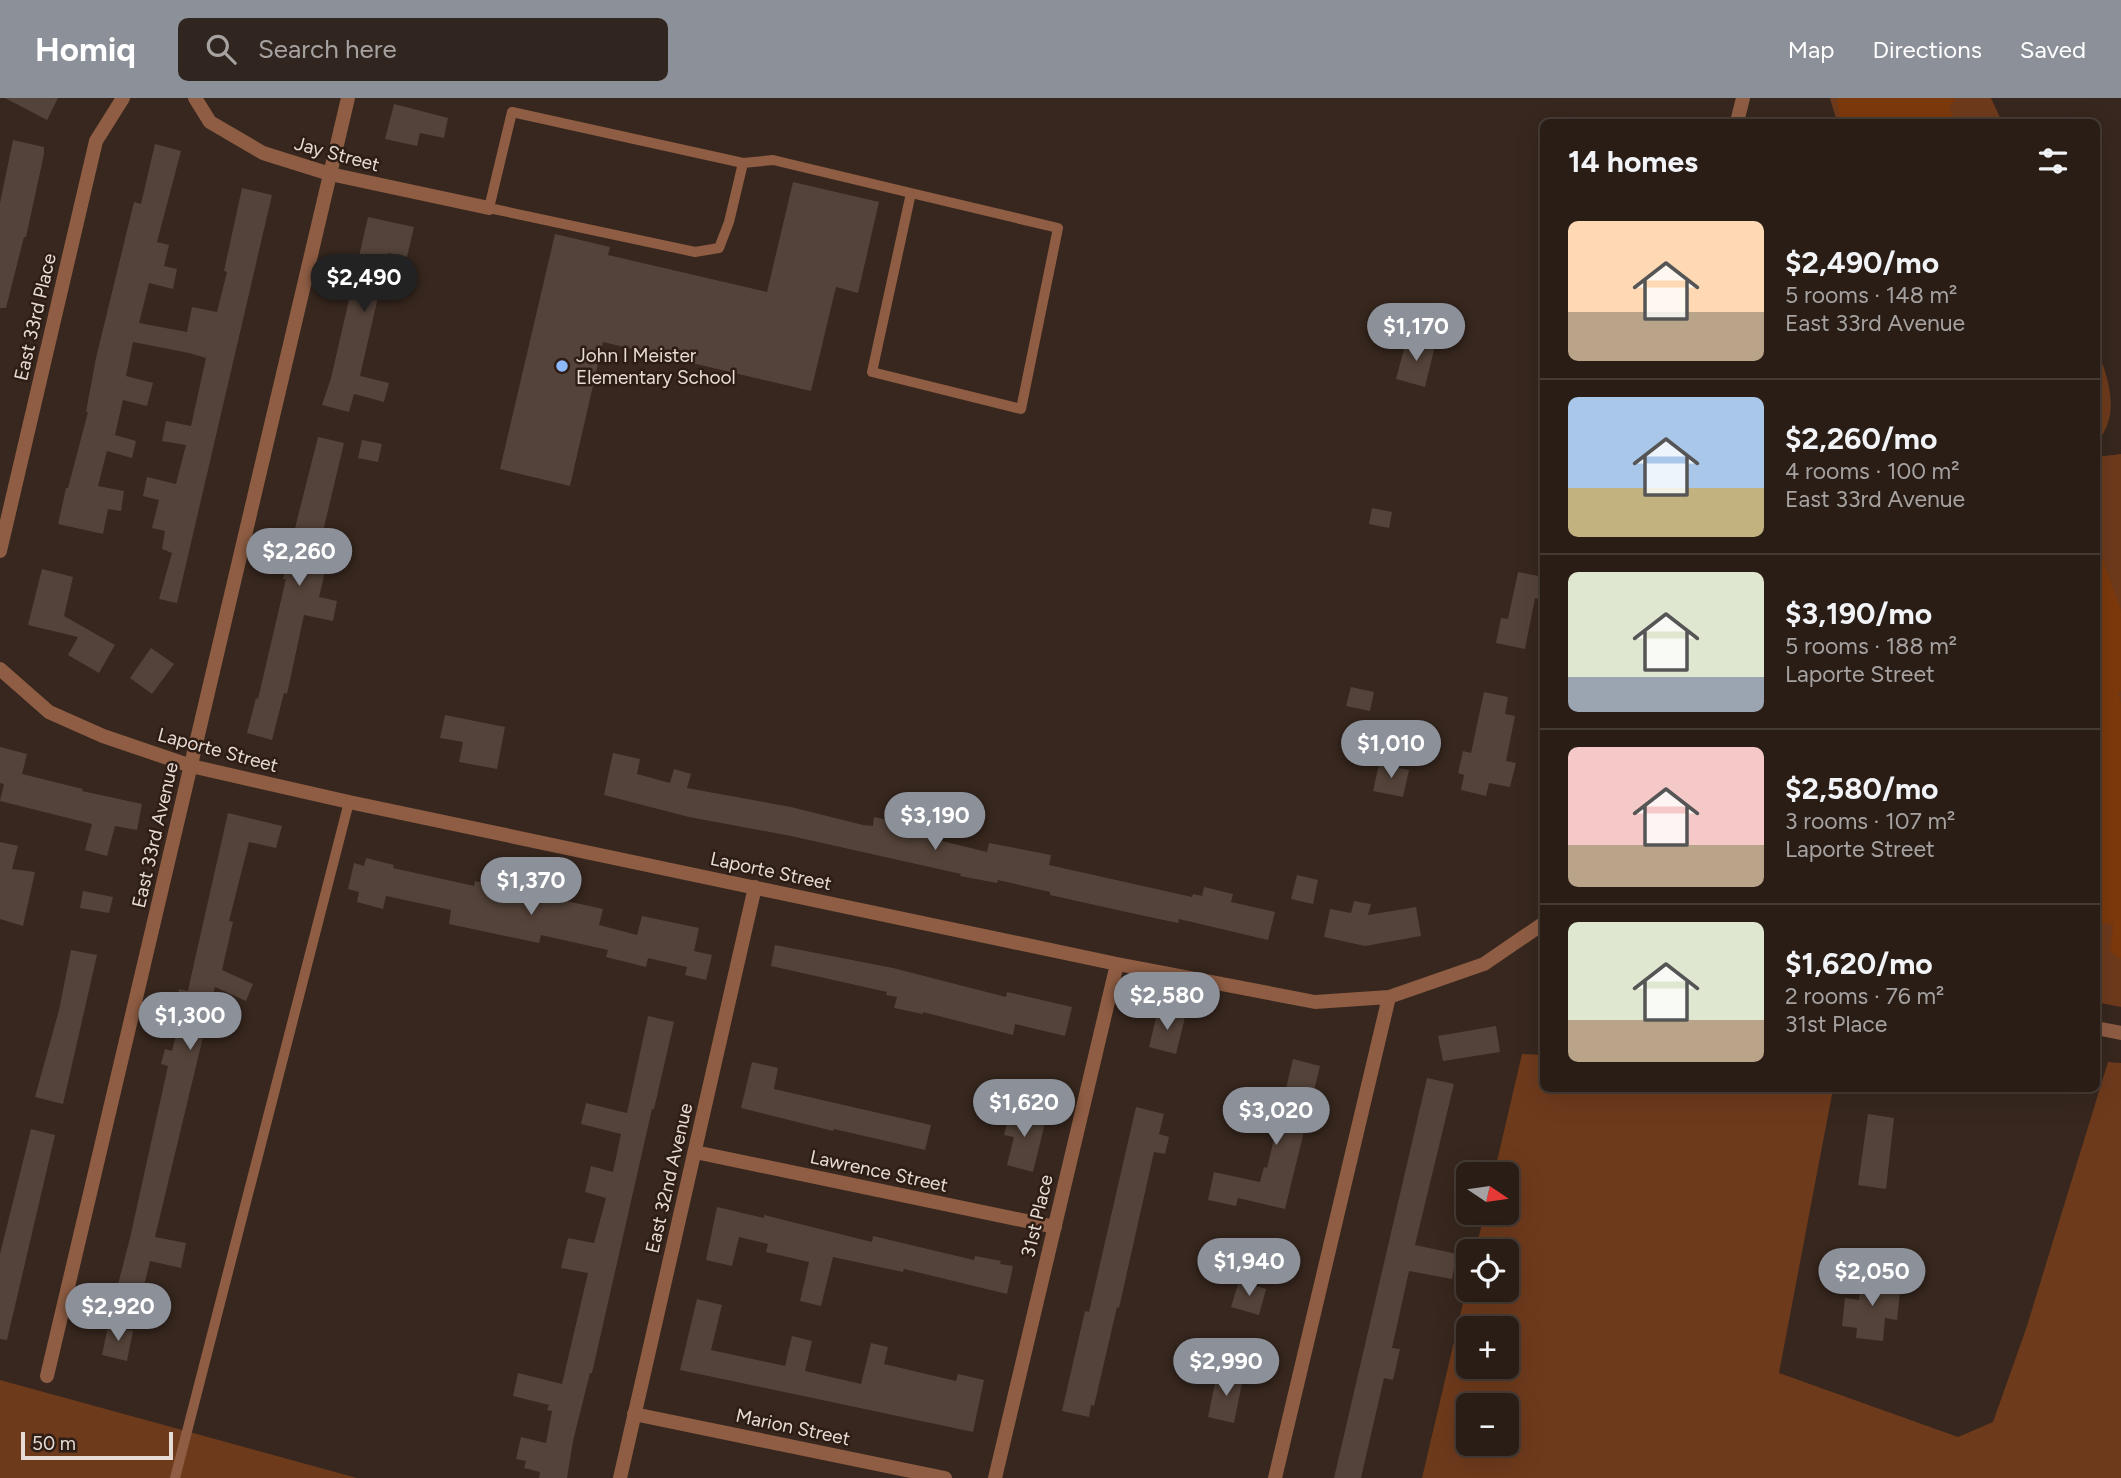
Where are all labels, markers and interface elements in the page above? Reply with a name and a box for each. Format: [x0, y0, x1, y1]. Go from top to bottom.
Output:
search box [178, 18, 668, 81]
text: Homiq [35, 30, 136, 69]
icon: search [202, 30, 240, 68]
text: Search here [258, 33, 397, 65]
text: Map [1788, 35, 1834, 64]
text: Directions [1872, 35, 1982, 64]
text: Saved [2020, 35, 2086, 64]
street label: Jay Street [292, 132, 382, 176]
icon: filters [2034, 142, 2072, 180]
text: 14 homes [1568, 143, 1698, 180]
text: $2,490/mo [1785, 244, 1939, 281]
icon: home [1624, 249, 1708, 333]
street label: East 33rd Place [9, 251, 61, 383]
pin: $2,490 [307, 254, 421, 314]
text: $2,490 [327, 263, 401, 291]
text: 5 rooms · 148 m² [1785, 281, 1957, 309]
pin: $1,170 [1359, 303, 1473, 363]
text: East 33rd Avenue [1785, 309, 1965, 337]
text: $1,170 [1383, 312, 1449, 340]
place label: John I Meister Elementary School [576, 344, 736, 389]
marker: John I Meister Elementary School [554, 358, 570, 374]
text: $2,260/mo [1785, 420, 1937, 457]
icon: home [1624, 425, 1708, 509]
text: 4 rooms · 100 m² [1785, 457, 1959, 485]
text: East 33rd Avenue [1785, 485, 1965, 513]
pin: $2,260 [242, 528, 356, 588]
text: $2,260 [262, 537, 336, 565]
text: $3,190/mo [1785, 595, 1932, 632]
icon: home [1624, 600, 1708, 684]
text: 5 rooms · 188 m² [1785, 632, 1957, 660]
text: Laporte Street [1785, 660, 1935, 688]
pin: $1,010 [1334, 720, 1448, 780]
street label: Laporte Street [155, 723, 281, 777]
text: $1,010 [1357, 729, 1425, 757]
street label: East 33rd Avenue [127, 760, 183, 910]
text: $2,580/mo [1785, 770, 1938, 807]
icon: home [1624, 775, 1708, 859]
pin: $3,190 [878, 792, 992, 852]
text: $3,190 [900, 801, 970, 829]
text: 3 rooms · 107 m² [1785, 807, 1955, 835]
text: Laporte Street [1785, 835, 1935, 863]
street label: Laporte Street [708, 847, 834, 895]
pin: $1,370 [474, 858, 588, 917]
text: $1,370 [497, 866, 565, 894]
text: $1,620/mo [1785, 945, 1933, 982]
icon: home [1624, 950, 1708, 1034]
pin: $2,580 [1110, 972, 1224, 1032]
text: $2,580 [1130, 981, 1204, 1009]
text: 2 rooms · 76 m² [1785, 982, 1944, 1010]
pin: $1,300 [133, 992, 247, 1052]
text: $1,300 [155, 1001, 225, 1029]
text: 31st Place [1785, 1010, 1887, 1038]
pin: $1,620 [967, 1080, 1081, 1139]
text: $1,620 [989, 1088, 1059, 1116]
pin: $3,020 [1219, 1088, 1333, 1147]
text: $3,020 [1239, 1096, 1313, 1124]
street label: East 32nd Avenue [641, 1101, 697, 1255]
street label: Lawrence Street [808, 1145, 950, 1197]
north arrow [1456, 1162, 1519, 1225]
map controls [1456, 1162, 1519, 1456]
street label: 31st Place [1016, 1172, 1058, 1260]
pin: $1,940 [1192, 1238, 1306, 1298]
button: locate [1456, 1239, 1519, 1302]
text: $1,940 [1213, 1247, 1285, 1275]
pin: $2,050 [1815, 1248, 1929, 1308]
text: $2,050 [1834, 1257, 1910, 1285]
pin: $2,920 [61, 1284, 175, 1343]
text: $2,920 [81, 1292, 155, 1320]
button: + [1456, 1316, 1519, 1379]
pin: $2,990 [1169, 1338, 1283, 1398]
text: $2,990 [1189, 1347, 1263, 1375]
button: − [1456, 1393, 1519, 1456]
street label: Marion Street [734, 1404, 852, 1450]
scale bar [21, 1429, 173, 1461]
text: 50 m [32, 1432, 76, 1455]

